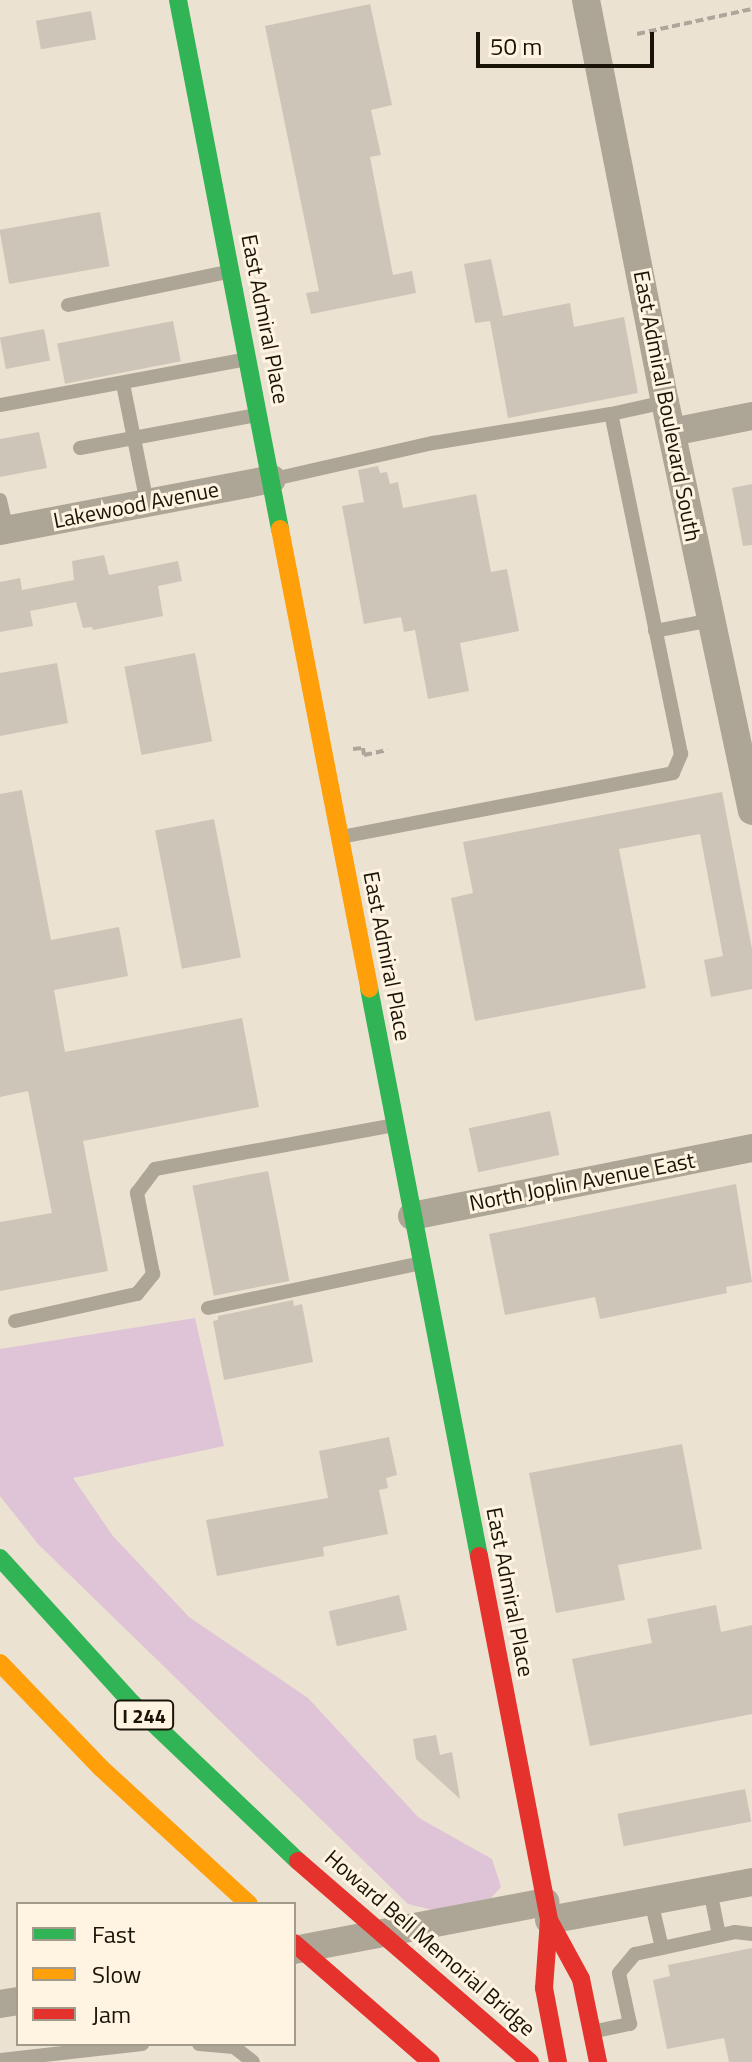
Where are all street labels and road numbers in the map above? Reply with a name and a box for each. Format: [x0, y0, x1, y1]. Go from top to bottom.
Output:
street label: East Admiral Place [236, 232, 294, 406]
street label: East Admiral Boulevard South [628, 268, 706, 544]
street label: Lakewood Avenue [51, 476, 221, 534]
street label: East Admiral Place [358, 869, 416, 1043]
street label: North Joplin Avenue East [467, 1147, 697, 1217]
street label: East Admiral Place [481, 1505, 539, 1679]
road number: I 244 [114, 1699, 174, 1731]
street label: Howard Bell Memorial Bridge [319, 1844, 541, 2042]

